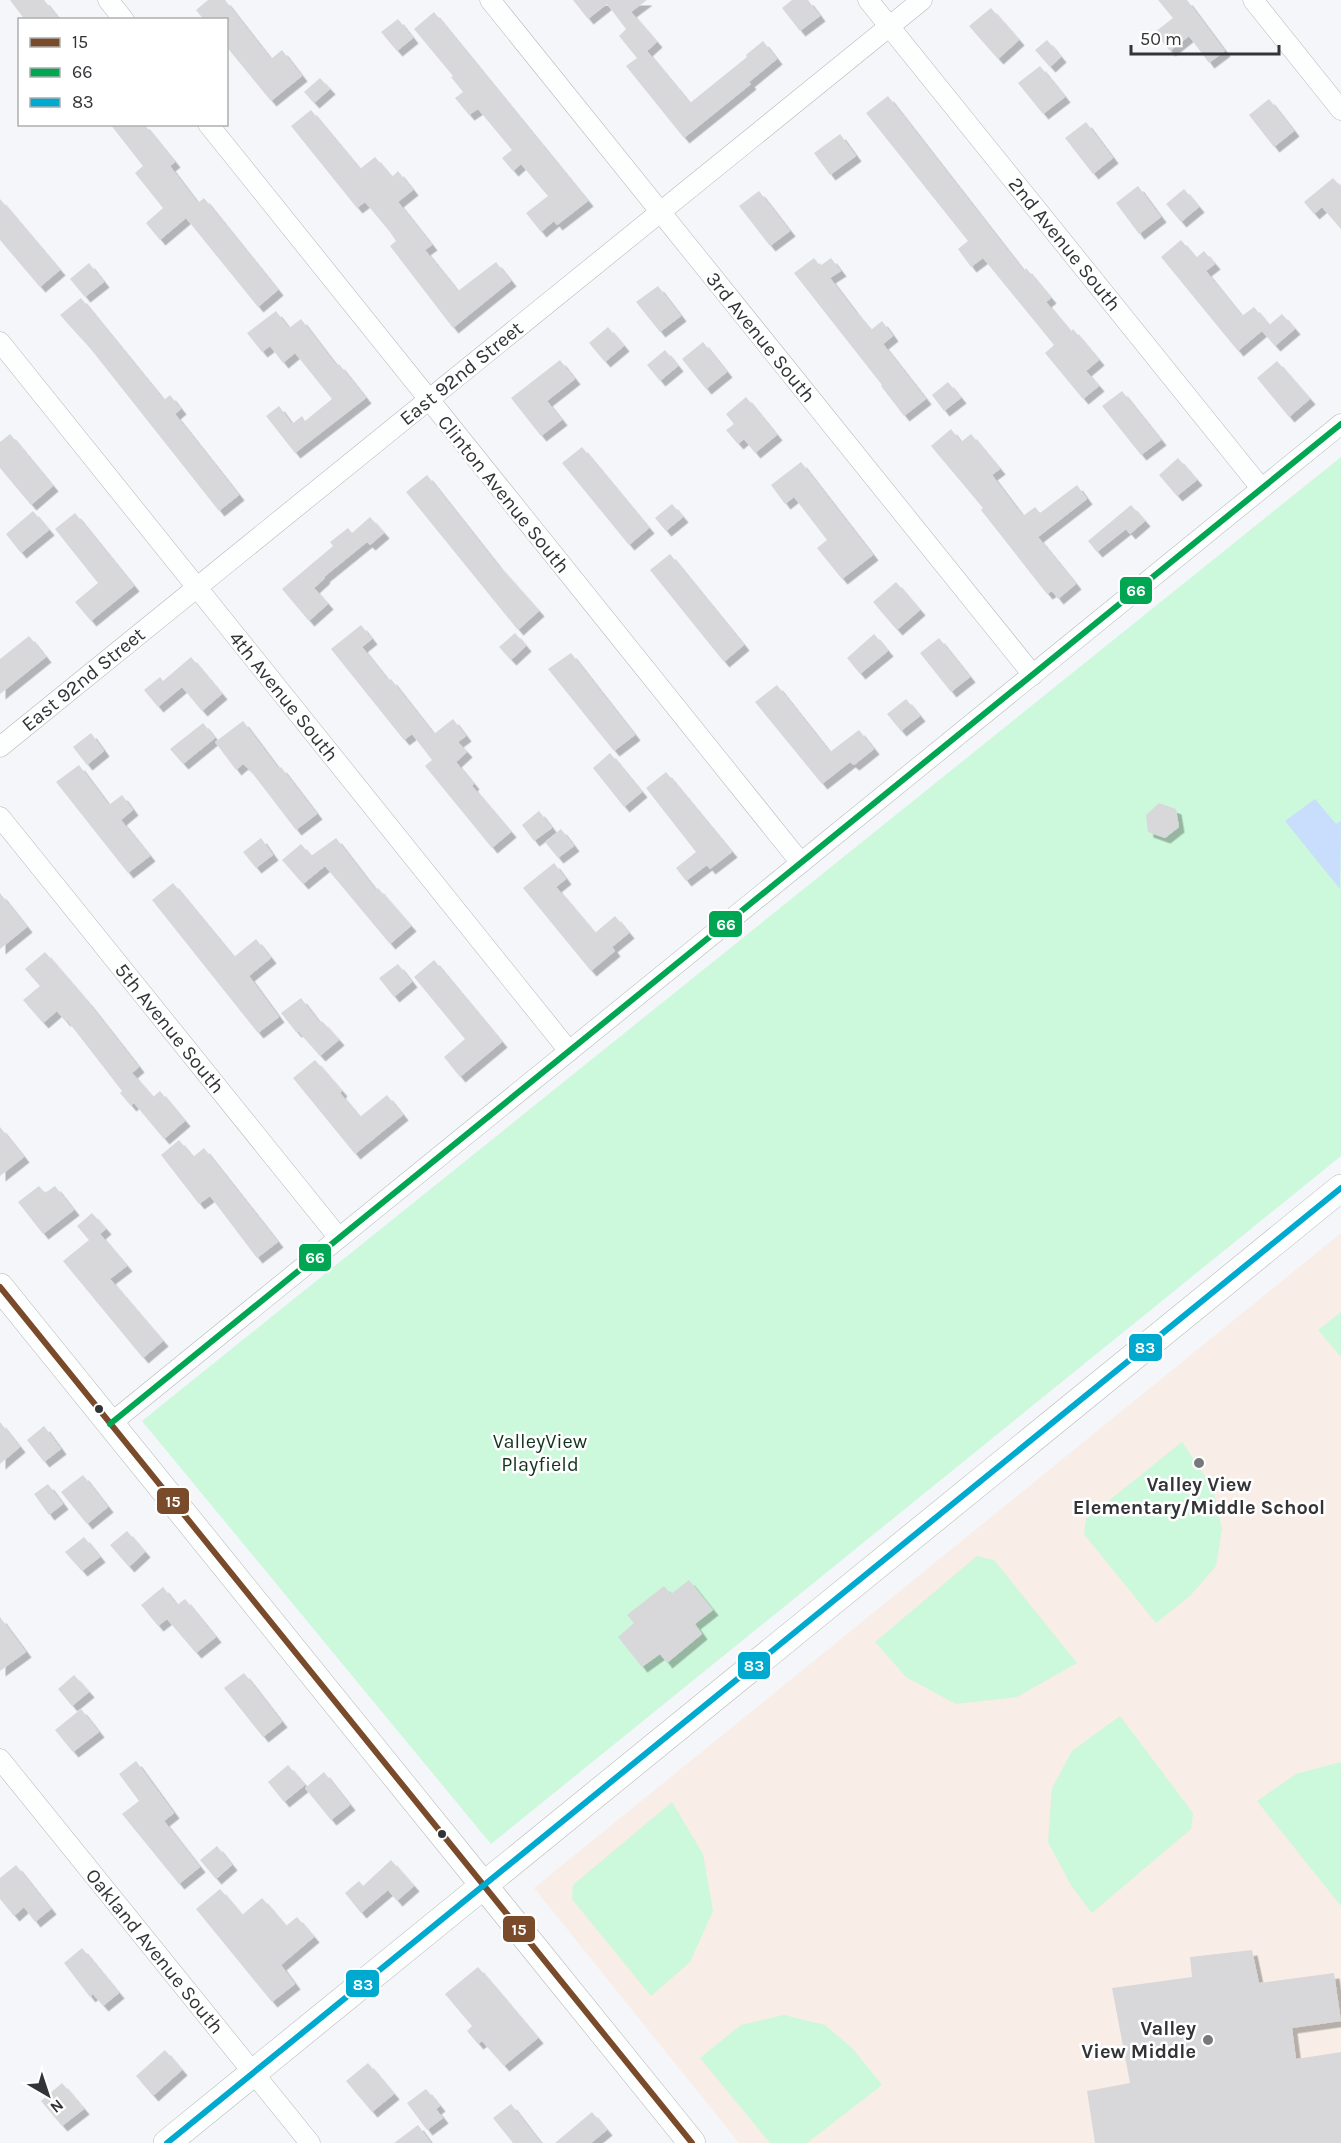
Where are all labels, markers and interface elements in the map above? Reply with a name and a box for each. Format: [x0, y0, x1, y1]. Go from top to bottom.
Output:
legend [18, 18, 228, 126]
scale bar [1131, 18, 1280, 56]
text: 50 m [1140, 28, 1182, 50]
text: 15 [72, 31, 88, 53]
text: 66 [72, 61, 93, 83]
text: 83 [72, 91, 94, 113]
street label: 2nd Avenue South [1004, 173, 1126, 316]
street label: 3rd Avenue South [701, 268, 820, 407]
street label: East 92nd Street [395, 316, 528, 430]
street label: Clinton Avenue South [433, 411, 574, 578]
line badge: 66 [1119, 576, 1153, 605]
text: 66 [1126, 581, 1146, 600]
street label: East 92nd Street [17, 622, 150, 736]
street label: 4th Avenue South [224, 627, 343, 766]
line badge: 66 [708, 910, 743, 938]
text: 66 [716, 915, 736, 934]
street label: 5th Avenue South [110, 959, 229, 1098]
line badge: 66 [298, 1243, 332, 1272]
text: 66 [305, 1248, 325, 1267]
line badge: 83 [1128, 1333, 1163, 1362]
text: 83 [1135, 1338, 1155, 1357]
unlabelled marker [93, 1403, 105, 1415]
park label: ValleyView Playfield [493, 1430, 588, 1476]
marker: Valley View Elementary/Middle School [1192, 1456, 1206, 1470]
place label: Valley View Elementary/Middle School [1073, 1473, 1325, 1519]
line badge: 15 [156, 1487, 190, 1515]
text: 15 [165, 1492, 181, 1511]
line badge: 83 [737, 1651, 771, 1680]
text: 83 [744, 1656, 764, 1675]
unlabelled marker [436, 1828, 448, 1840]
street label: Oakland Avenue South [81, 1864, 228, 2039]
line badge: 15 [502, 1915, 536, 1943]
text: 15 [511, 1920, 527, 1939]
line badge: 83 [345, 1969, 380, 1998]
text: 83 [353, 1975, 373, 1994]
place label: Valley View Middle [1081, 2017, 1196, 2063]
marker: Valley View Middle [1201, 2033, 1215, 2047]
north arrow [18, 2065, 78, 2125]
text: N [47, 2095, 68, 2117]

